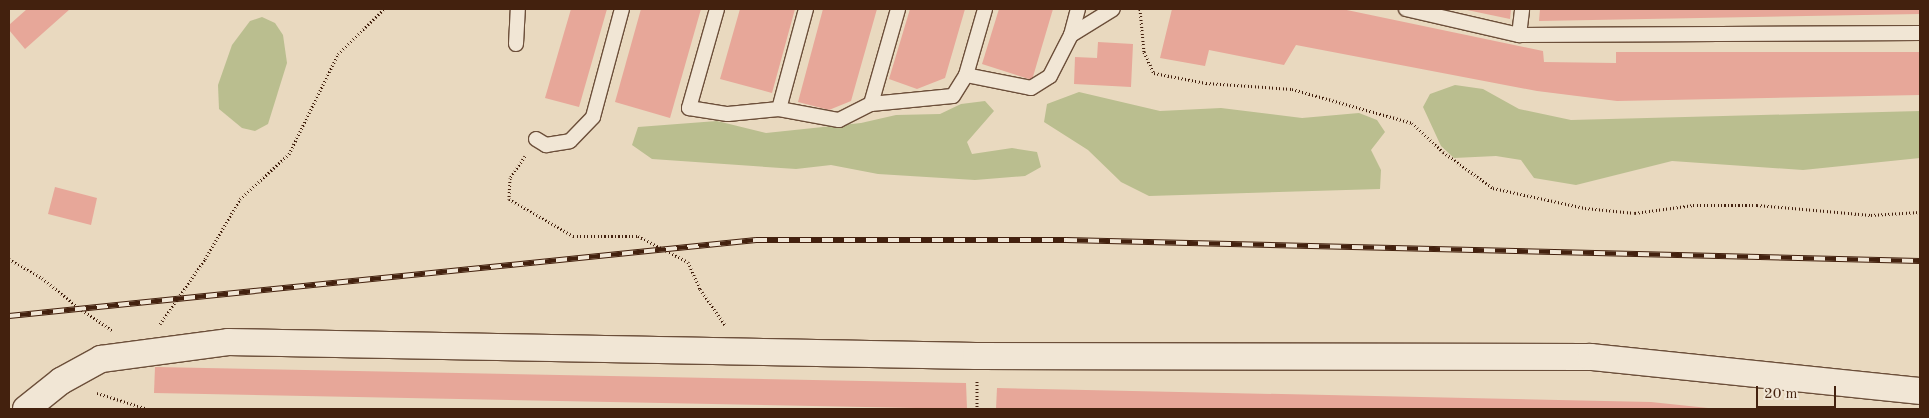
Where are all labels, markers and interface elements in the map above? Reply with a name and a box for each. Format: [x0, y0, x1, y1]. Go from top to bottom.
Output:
scale bar [1759, 376, 1839, 408]
text: 20 m [1764, 387, 1798, 402]

